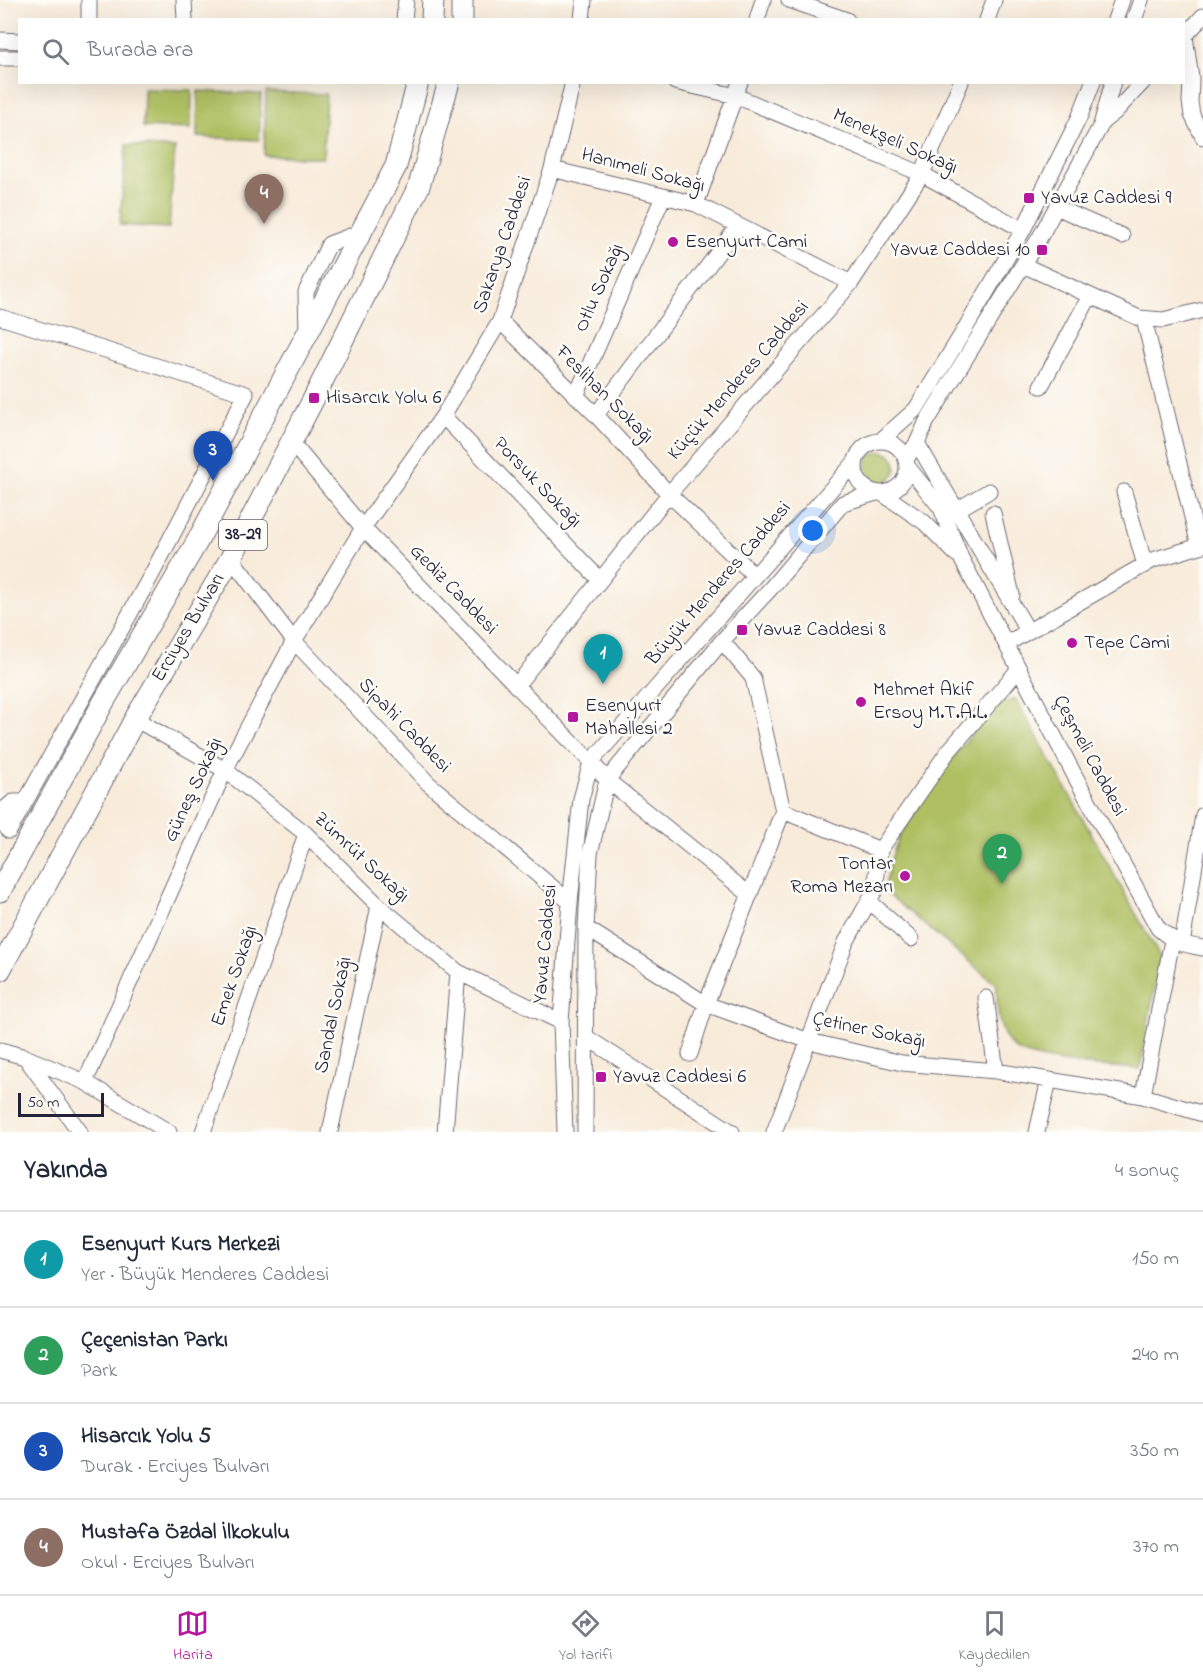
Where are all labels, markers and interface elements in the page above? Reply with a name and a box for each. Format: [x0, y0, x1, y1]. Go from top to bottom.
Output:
search box [18, 18, 1185, 84]
icon: search [39, 35, 72, 68]
text: Burada ara [87, 35, 193, 67]
street label: Menekşeli Sokağı [827, 101, 962, 184]
street label: Hanımeli Sokağı [578, 141, 708, 202]
street label: Sakarya Caddesi [466, 173, 540, 317]
pin: 4 [244, 174, 284, 224]
place label: Yavuz Caddesi 9 [1041, 184, 1171, 213]
marker: Yavuz Caddesi 9 [1022, 191, 1036, 205]
place label: Esenyurt Cami [685, 228, 807, 257]
marker: Esenyurt Cami [666, 235, 680, 249]
place label: Yavuz Caddesi 10 [891, 236, 1030, 265]
street label: Otlu Sokağı [568, 239, 633, 337]
marker: Yavuz Caddesi 10 [1035, 243, 1049, 257]
street label: Küçük Menderes Caddesi [661, 295, 817, 467]
street label: Feslihan Sokağı [547, 338, 660, 452]
place label: Hisarcık Yolu 6 [326, 384, 442, 413]
marker: Hisarcık Yolu 6 [307, 391, 321, 405]
street label: Porsuk Sokağı [485, 431, 588, 536]
pin: 3 [194, 432, 232, 481]
street label: Büyük Menderes Caddesi [639, 495, 799, 673]
your location [798, 516, 827, 545]
road number: 38-29 [219, 520, 267, 550]
street label: Gediz Caddesi [402, 538, 504, 642]
street label: Erciyes Bulvarı [145, 568, 233, 688]
place label: Yavuz Caddesi 8 [754, 616, 886, 645]
marker: Yavuz Caddesi 8 [735, 623, 749, 637]
place label: Tepe Cami [1084, 629, 1170, 658]
pin: 1 [584, 634, 622, 684]
marker: Tepe Cami [1065, 636, 1079, 650]
street label: Sipahi Caddesi [351, 672, 457, 780]
place label: Mehmet Akif Ersoy M.T.A.L. [873, 676, 988, 728]
street label: Çeşmeli Caddesi [1045, 690, 1133, 822]
place label: Esenyurt Mahallesi 2 [585, 692, 673, 744]
marker: Mehmet Akif Ersoy M.T.A.L. [854, 695, 868, 709]
marker: Esenyurt Mahallesi 2 [566, 710, 580, 724]
street label: Güneş Sokağı [157, 733, 232, 848]
street label: Zümrüt Sokağı [306, 806, 416, 911]
pin: 2 [982, 834, 1022, 884]
place label: Tontar Roma Mezarı [790, 850, 894, 902]
marker: Tontar Roma Mezarı [898, 869, 912, 883]
street label: Yavuz Caddesi [526, 883, 566, 1005]
street label: Emek Sokağı [204, 922, 267, 1031]
street label: Sandal Sokağı [307, 954, 362, 1076]
street label: Çetiner Sokağı [809, 1005, 928, 1058]
place label: Yavuz Caddesi 6 [613, 1063, 746, 1092]
marker: Yavuz Caddesi 6 [594, 1070, 608, 1084]
scale bar [18, 1090, 104, 1118]
text: 50 m [27, 1091, 59, 1115]
text: Yakında [24, 1152, 108, 1190]
text: 4 sonuç [1115, 1157, 1179, 1186]
text: Esenyurt Kurs Merkezi [81, 1229, 280, 1261]
text: 1 [40, 1245, 47, 1274]
text: 150 m [1132, 1245, 1179, 1274]
text: Yer · Büyük Menderes Caddesi [81, 1261, 329, 1290]
text: Çeçenistan Parkı [81, 1325, 228, 1357]
text: 2 [39, 1341, 48, 1370]
text: 240 m [1132, 1341, 1179, 1370]
text: Park [81, 1357, 117, 1386]
text: Hisarcık Yolu 5 [81, 1421, 211, 1453]
text: 3 [39, 1437, 48, 1466]
text: 350 m [1130, 1437, 1179, 1466]
text: Durak · Erciyes Bulvarı [81, 1453, 270, 1482]
text: Mustafa Özdal İlkokulu [81, 1517, 290, 1549]
text: 4 [39, 1533, 48, 1562]
text: 370 m [1133, 1533, 1179, 1562]
text: Okul · Erciyes Bulvarı [81, 1549, 254, 1578]
tab: Harita [173, 1607, 213, 1667]
tab: Yol tarifi [559, 1607, 612, 1667]
tab: Kaydedilen [958, 1607, 1030, 1667]

